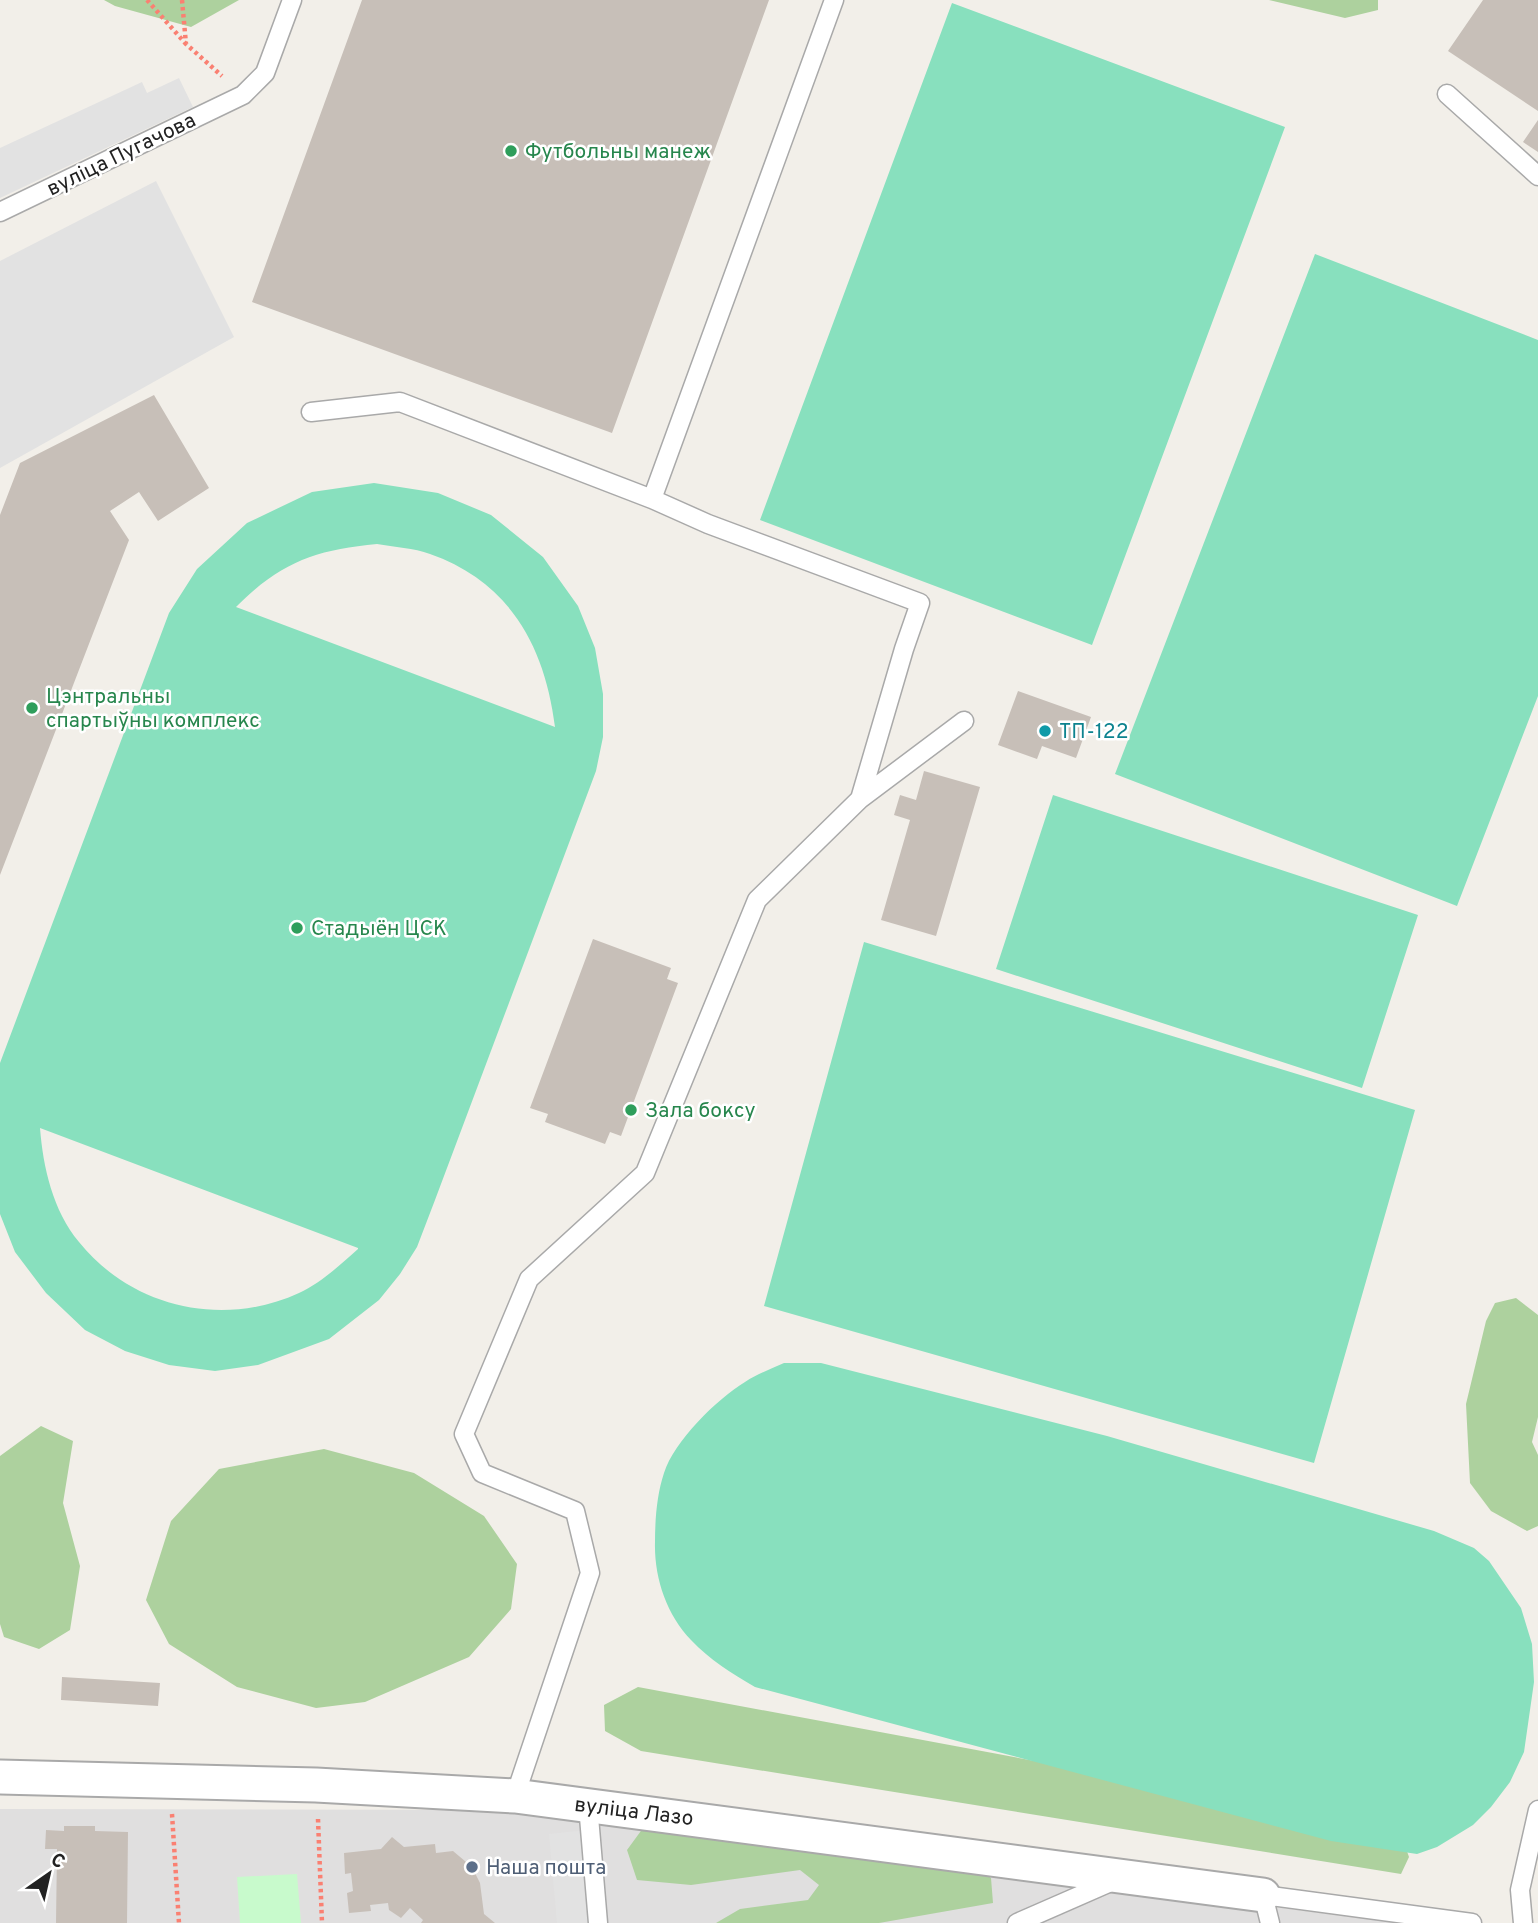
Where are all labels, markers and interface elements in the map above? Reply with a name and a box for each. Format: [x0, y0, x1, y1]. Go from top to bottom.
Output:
street label: вуліца Пугачова [43, 108, 201, 203]
place label: Футбольны манеж [525, 139, 711, 166]
marker: Футбольны манеж [503, 143, 519, 159]
place label: Цэнтральны спартыўны комплекс [46, 684, 260, 735]
marker: Цэнтральны спартыўны комплекс [24, 700, 40, 716]
place label: ТП-122 [1059, 719, 1129, 746]
marker: ТП-122 [1037, 723, 1053, 739]
place label: Стадыён ЦСК [311, 916, 447, 943]
marker: Стадыён ЦСК [289, 920, 305, 936]
place label: Зала боксу [645, 1098, 756, 1125]
marker: Зала боксу [623, 1102, 639, 1118]
street label: вуліца Лазо [573, 1792, 695, 1833]
north arrow [14, 1839, 84, 1909]
text: С [46, 1848, 69, 1875]
place label: Наша пошта [486, 1855, 606, 1882]
marker: Наша пошта [464, 1859, 480, 1875]

